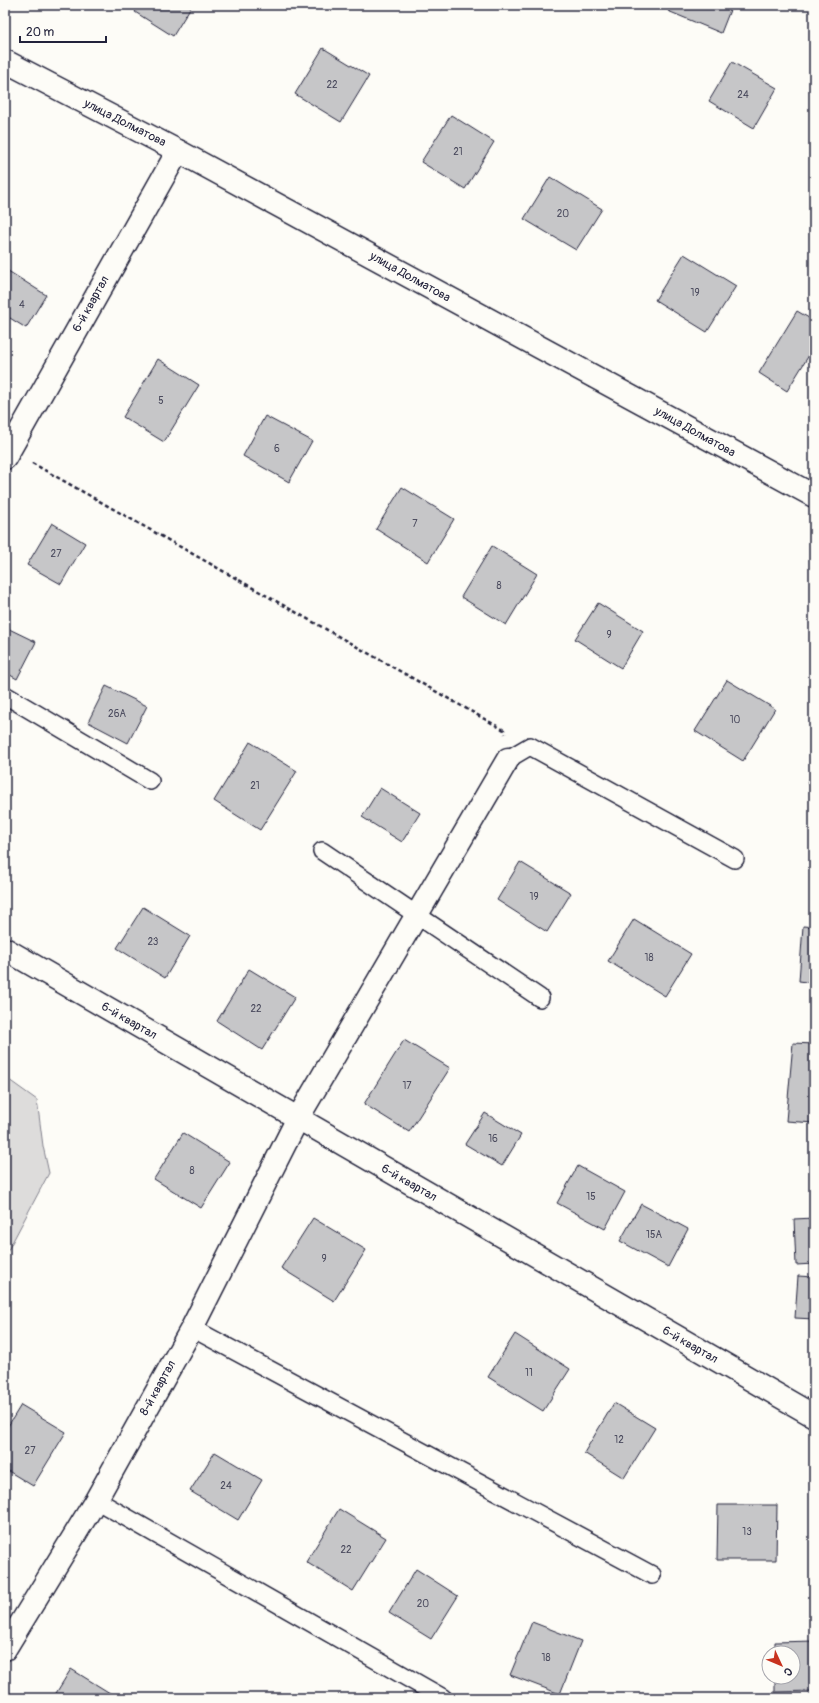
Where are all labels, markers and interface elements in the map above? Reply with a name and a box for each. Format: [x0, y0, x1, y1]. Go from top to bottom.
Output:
scale bar [20, 18, 106, 44]
text: 20 m [26, 25, 55, 40]
house number: 22 [326, 79, 338, 91]
house number: 24 [737, 89, 749, 101]
street label: улица Долматова [81, 95, 169, 150]
house number: 21 [453, 146, 463, 158]
house number: 20 [557, 208, 569, 220]
street label: улица Долматова [366, 248, 453, 306]
street label: 6-й квартал [69, 273, 113, 335]
house number: 19 [690, 287, 700, 299]
house number: 4 [19, 299, 25, 311]
house number: 5 [158, 395, 164, 407]
street label: улица Долматова [651, 403, 738, 461]
house number: 6 [274, 443, 280, 455]
house number: 7 [412, 518, 418, 530]
house number: 27 [51, 548, 62, 560]
house number: 8 [496, 580, 502, 592]
house number: 9 [606, 629, 612, 641]
house number: 26А [108, 708, 126, 720]
house number: 10 [730, 714, 741, 726]
house number: 21 [250, 780, 260, 792]
house number: 19 [529, 891, 539, 903]
house number: 23 [148, 936, 159, 948]
house number: 18 [645, 952, 653, 964]
street label: 6-й квартал [99, 999, 159, 1043]
house number: 22 [250, 1003, 262, 1015]
house number: 17 [402, 1080, 412, 1092]
house number: 16 [488, 1133, 498, 1145]
street label: 6-й квартал [379, 1161, 439, 1205]
house number: 8 [189, 1165, 195, 1177]
house number: 15 [586, 1191, 596, 1203]
house number: 15А [646, 1229, 662, 1241]
house number: 9 [321, 1253, 327, 1265]
street label: 6-й квартал [660, 1323, 720, 1367]
street label: 8-й квартал [137, 1358, 179, 1418]
house number: 11 [525, 1367, 533, 1379]
house number: 12 [614, 1434, 624, 1446]
house number: 27 [25, 1445, 36, 1457]
house number: 24 [220, 1480, 232, 1492]
house number: 13 [742, 1526, 752, 1538]
house number: 22 [340, 1544, 352, 1556]
house number: 20 [417, 1598, 429, 1610]
north arrow [761, 1645, 801, 1685]
house number: 18 [542, 1652, 550, 1664]
text: С [781, 1665, 795, 1679]

